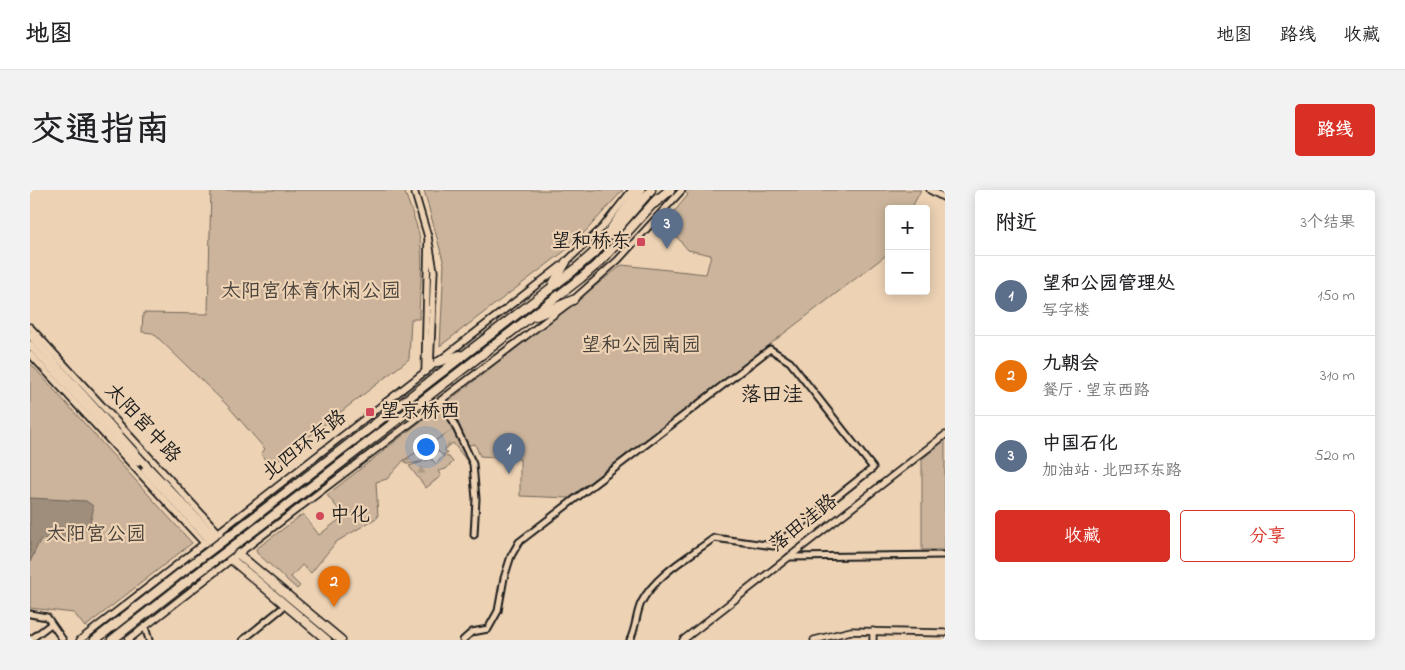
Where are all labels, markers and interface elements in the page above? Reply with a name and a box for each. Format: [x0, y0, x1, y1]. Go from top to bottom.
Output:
text: 地图 [25, 18, 73, 53]
text: 地图 [1216, 23, 1252, 49]
text: 路线 [1280, 23, 1316, 49]
text: 收藏 [1344, 23, 1380, 49]
button: 路线 [1295, 104, 1375, 156]
text: 交通指南 [30, 106, 170, 157]
map controls [885, 205, 930, 295]
button: + [885, 205, 930, 250]
pin: 3 [651, 208, 683, 249]
text: 附近 [995, 209, 1037, 239]
text: 3个结果 [1300, 211, 1355, 235]
place label: 望和桥东 [551, 228, 631, 257]
marker: 望和桥东 [635, 236, 647, 248]
button: − [885, 250, 930, 295]
text: 望和公园管理处 [1042, 271, 1175, 298]
park label: 太阳宫体育休闲公园 [221, 278, 401, 307]
text: 1 [1008, 284, 1014, 308]
text: 150 m [1317, 284, 1355, 308]
text: 写字楼 [1042, 299, 1090, 323]
park label: 望和公园南园 [581, 332, 701, 361]
text: 九朝会 [1042, 351, 1099, 378]
text: 2 [1007, 364, 1015, 388]
text: 310 m [1320, 364, 1355, 388]
street label: 太阳宫中路 [97, 378, 187, 471]
text: 餐厅 · 望京西路 [1042, 379, 1149, 403]
district label: 落田洼 [741, 381, 804, 411]
place label: 望京桥西 [380, 398, 460, 427]
street label: 北四环东路 [257, 403, 354, 488]
marker: 望京桥西 [364, 406, 376, 418]
text: 中国石化 [1042, 431, 1118, 458]
pin: 1 [493, 433, 525, 474]
your location [413, 434, 439, 460]
text: 3 [1008, 444, 1014, 468]
text: 520 m [1315, 444, 1355, 468]
text: 加油站 · 北四环东路 [1042, 459, 1181, 483]
street label: 落田洼路 [764, 487, 845, 560]
place label: 中化 [330, 502, 370, 531]
marker: 中化 [314, 510, 326, 522]
button: 收藏 [995, 510, 1170, 562]
button: 分享 [1180, 510, 1355, 562]
park label: 太阳宫公园 [46, 521, 146, 550]
pin: 2 [318, 566, 350, 607]

